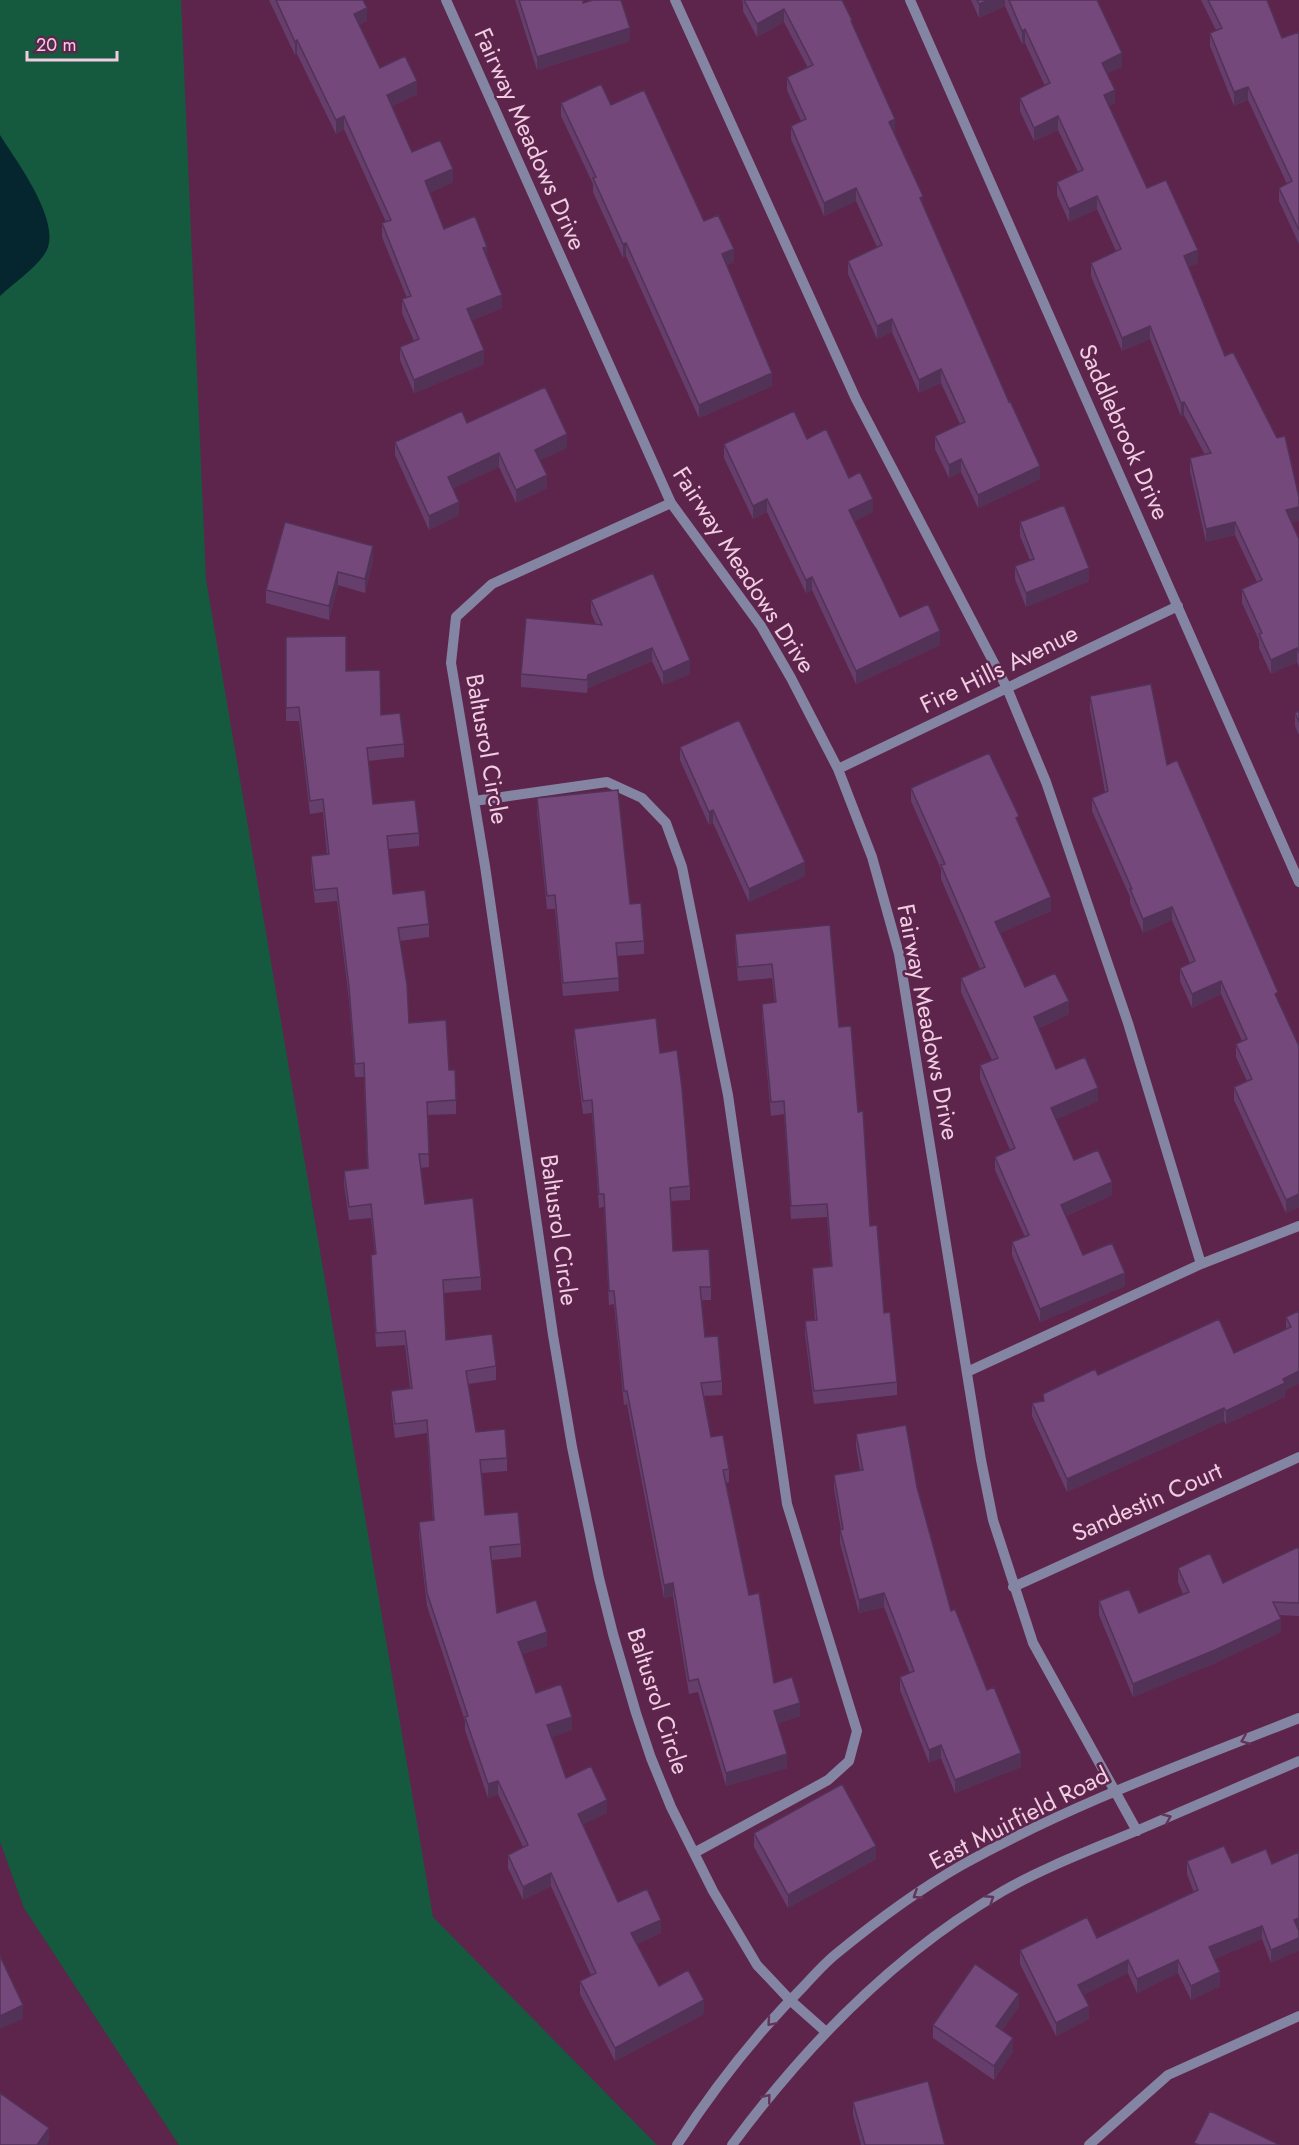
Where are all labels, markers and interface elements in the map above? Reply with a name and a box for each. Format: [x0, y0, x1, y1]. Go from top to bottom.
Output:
street label: Fairway Meadows Drive [466, 22, 595, 255]
scale bar [27, 24, 117, 62]
text: 20 m [36, 32, 76, 58]
street label: Saddlebrook Drive [1070, 338, 1179, 525]
street label: Fairway Meadows Drive [664, 460, 824, 680]
street label: Fire Hills Avenue [914, 615, 1084, 722]
street label: Baltusrol Circle [457, 671, 518, 827]
street label: Fairway Meadows Drive [888, 901, 969, 1143]
street label: Baltusrol Circle [532, 1152, 587, 1308]
street label: Sandestin Court [1066, 1453, 1228, 1550]
street label: Baltusrol Circle [618, 1623, 699, 1779]
one-way arrow [1240, 1733, 1251, 1745]
street label: East Muirfield Road [923, 1757, 1115, 1878]
one-way arrow [1160, 1813, 1171, 1825]
one-way arrow [913, 1888, 924, 1899]
one-way arrow [983, 1895, 994, 1906]
one-way arrow [767, 2015, 778, 2026]
one-way arrow [760, 2094, 771, 2105]

